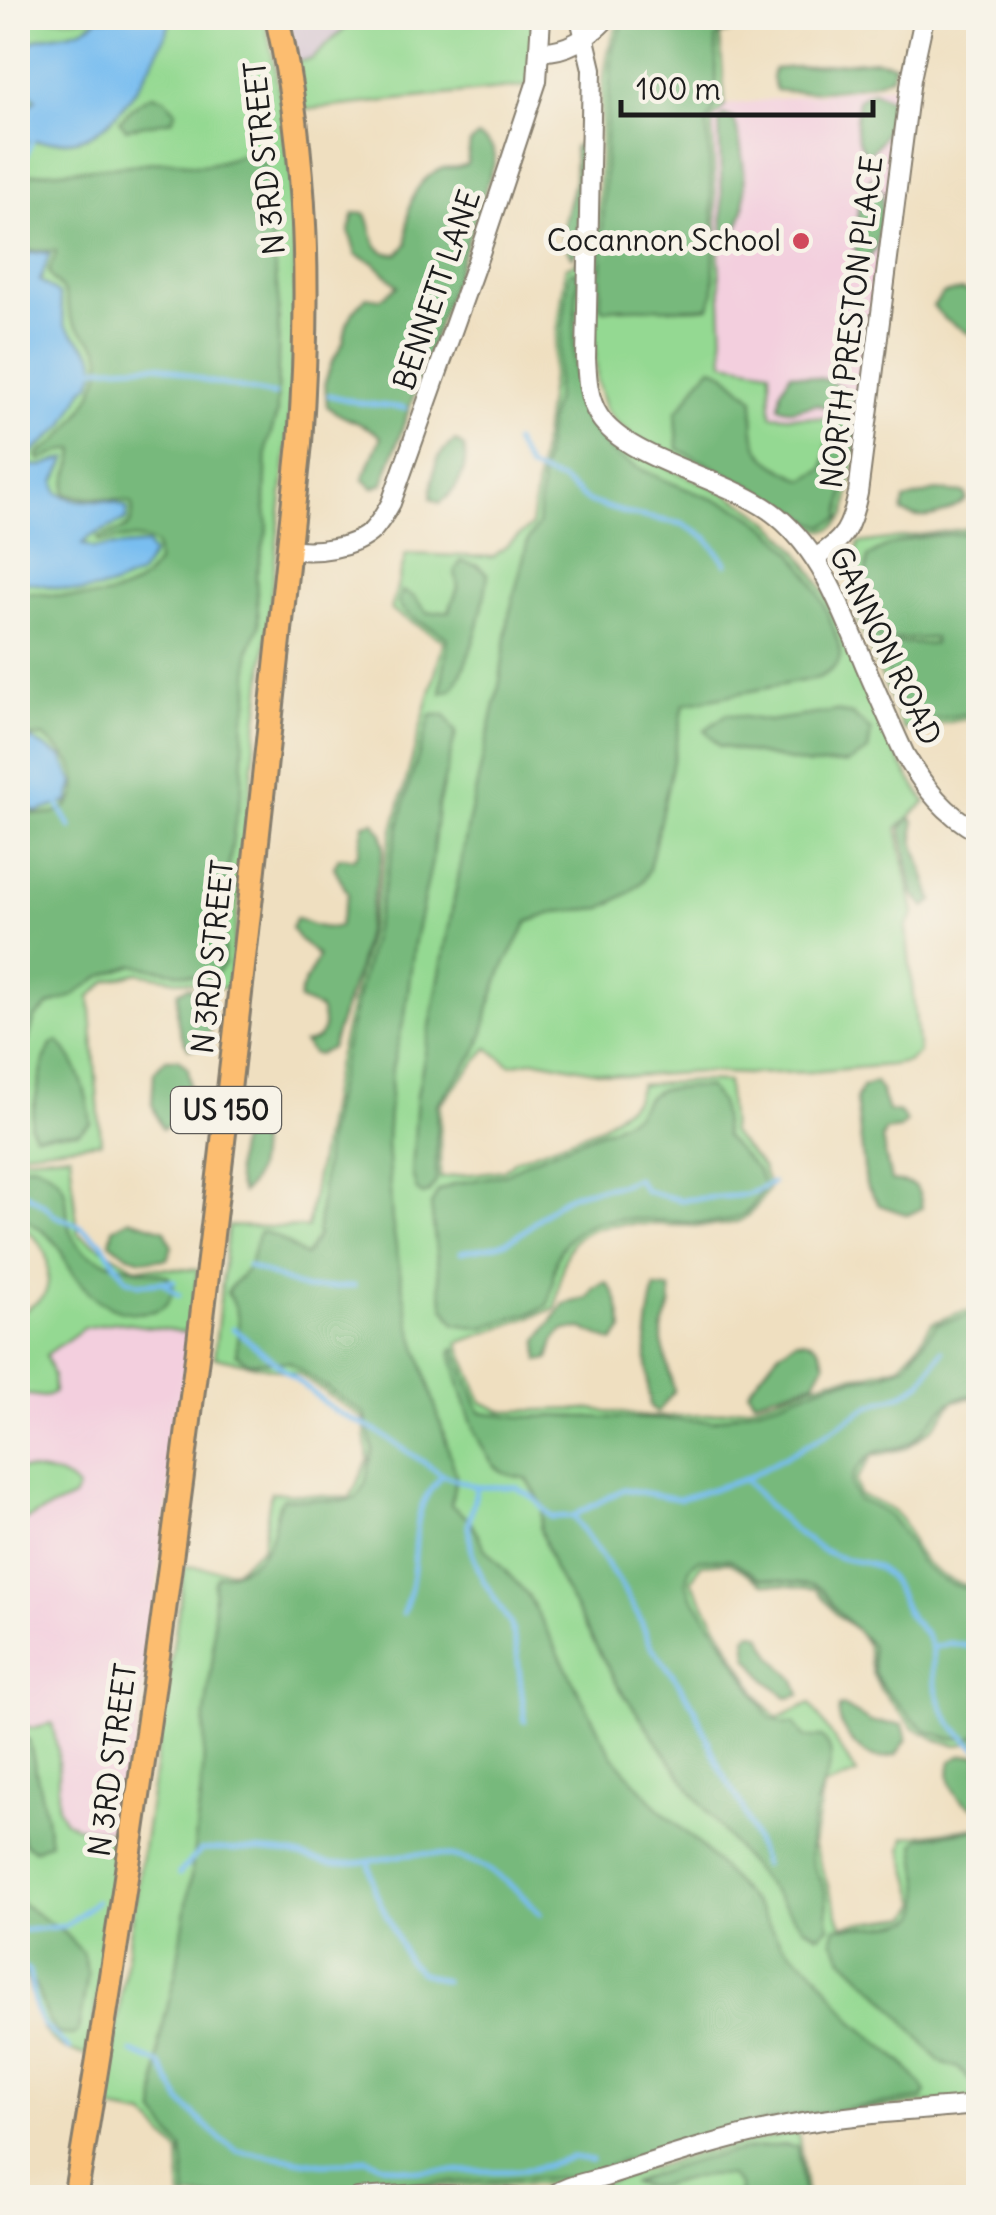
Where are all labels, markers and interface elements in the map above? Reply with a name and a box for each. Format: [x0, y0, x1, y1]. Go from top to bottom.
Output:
scale bar [621, 55, 874, 117]
street label: N 3RD STREET [235, 59, 293, 257]
text: 100 m [636, 70, 721, 108]
street label: NORTH PRESTON PLACE [812, 154, 890, 490]
street label: BENNETT LANE [384, 185, 488, 395]
place label: Cocannon School [547, 221, 781, 259]
marker: Cocannon School [790, 230, 812, 252]
street label: GANNON ROAD [821, 540, 950, 751]
street label: N 3RD STREET [183, 858, 241, 1056]
road number: US 150 [171, 1087, 281, 1133]
street label: N 3RD STREET [80, 1661, 144, 1859]

